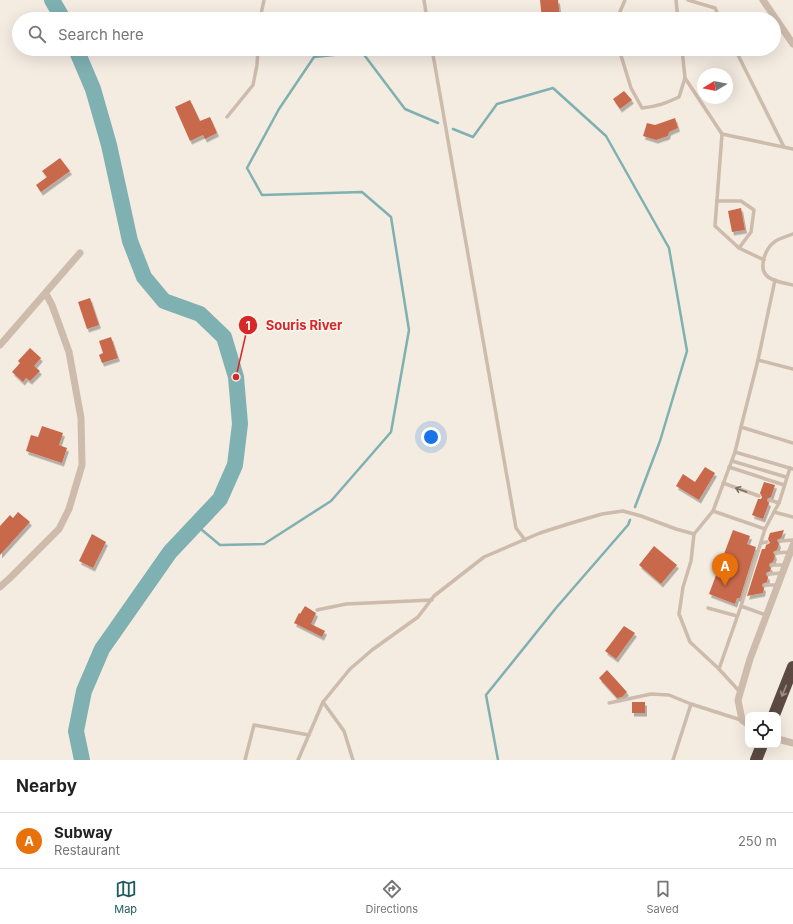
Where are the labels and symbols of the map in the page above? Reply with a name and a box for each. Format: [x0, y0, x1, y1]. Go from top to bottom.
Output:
north arrow [697, 68, 733, 104]
callout: Souris River [238, 313, 350, 338]
text: Souris River [266, 317, 343, 333]
text: 1 [245, 318, 251, 333]
your location [421, 427, 441, 447]
one-way arrow [735, 485, 747, 493]
pin: A [712, 553, 738, 586]
one-way arrow [779, 685, 787, 697]

